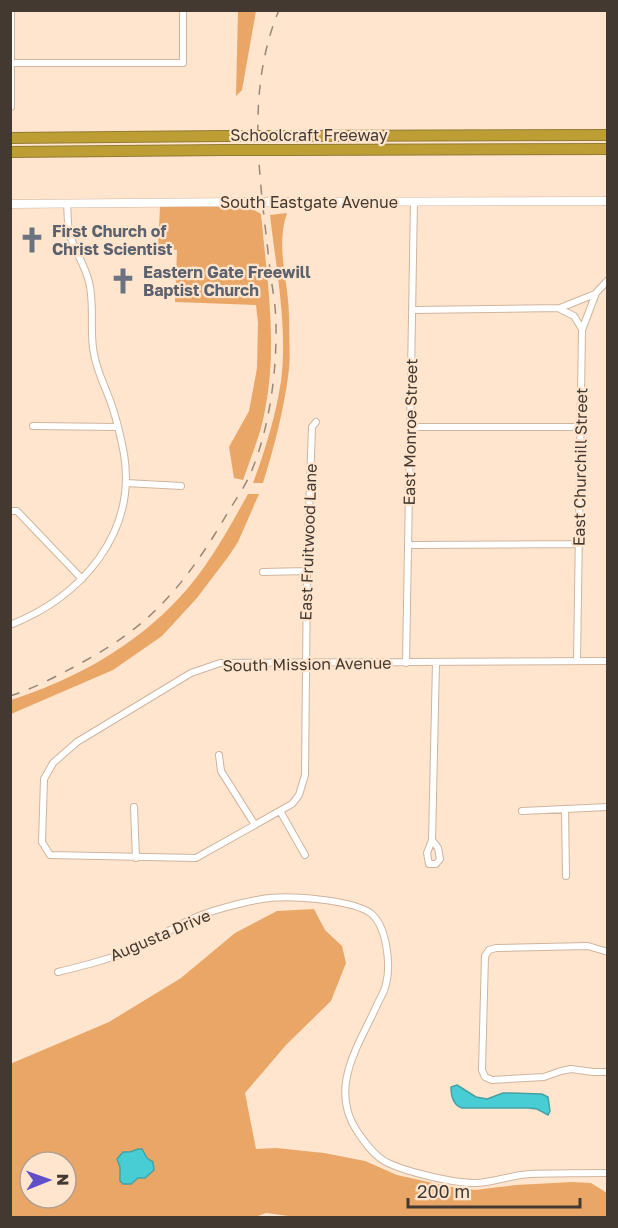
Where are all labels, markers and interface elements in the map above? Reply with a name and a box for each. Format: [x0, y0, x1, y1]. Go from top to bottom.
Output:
street label: Schoolcraft Freeway [230, 125, 388, 145]
street label: South Eastgate Avenue [220, 192, 398, 212]
place label: First Church of Christ Scientist [52, 221, 172, 259]
church icon: First Church of Christ Scientist [17, 225, 47, 255]
place label: Eastern Gate Freewill Baptist Church [143, 262, 311, 300]
church icon: Eastern Gate Freewill Baptist Church [108, 266, 138, 296]
street label: East Monroe Street [399, 358, 421, 506]
street label: East Churchill Street [569, 388, 591, 546]
street label: East Fruitwood Lane [295, 463, 321, 621]
street label: South Mission Avenue [222, 653, 392, 675]
street label: Augusta Drive [107, 905, 213, 965]
north arrow [18, 1150, 78, 1210]
scale bar [408, 1171, 580, 1209]
text: N [53, 1173, 73, 1186]
text: 200 m [417, 1180, 470, 1202]

